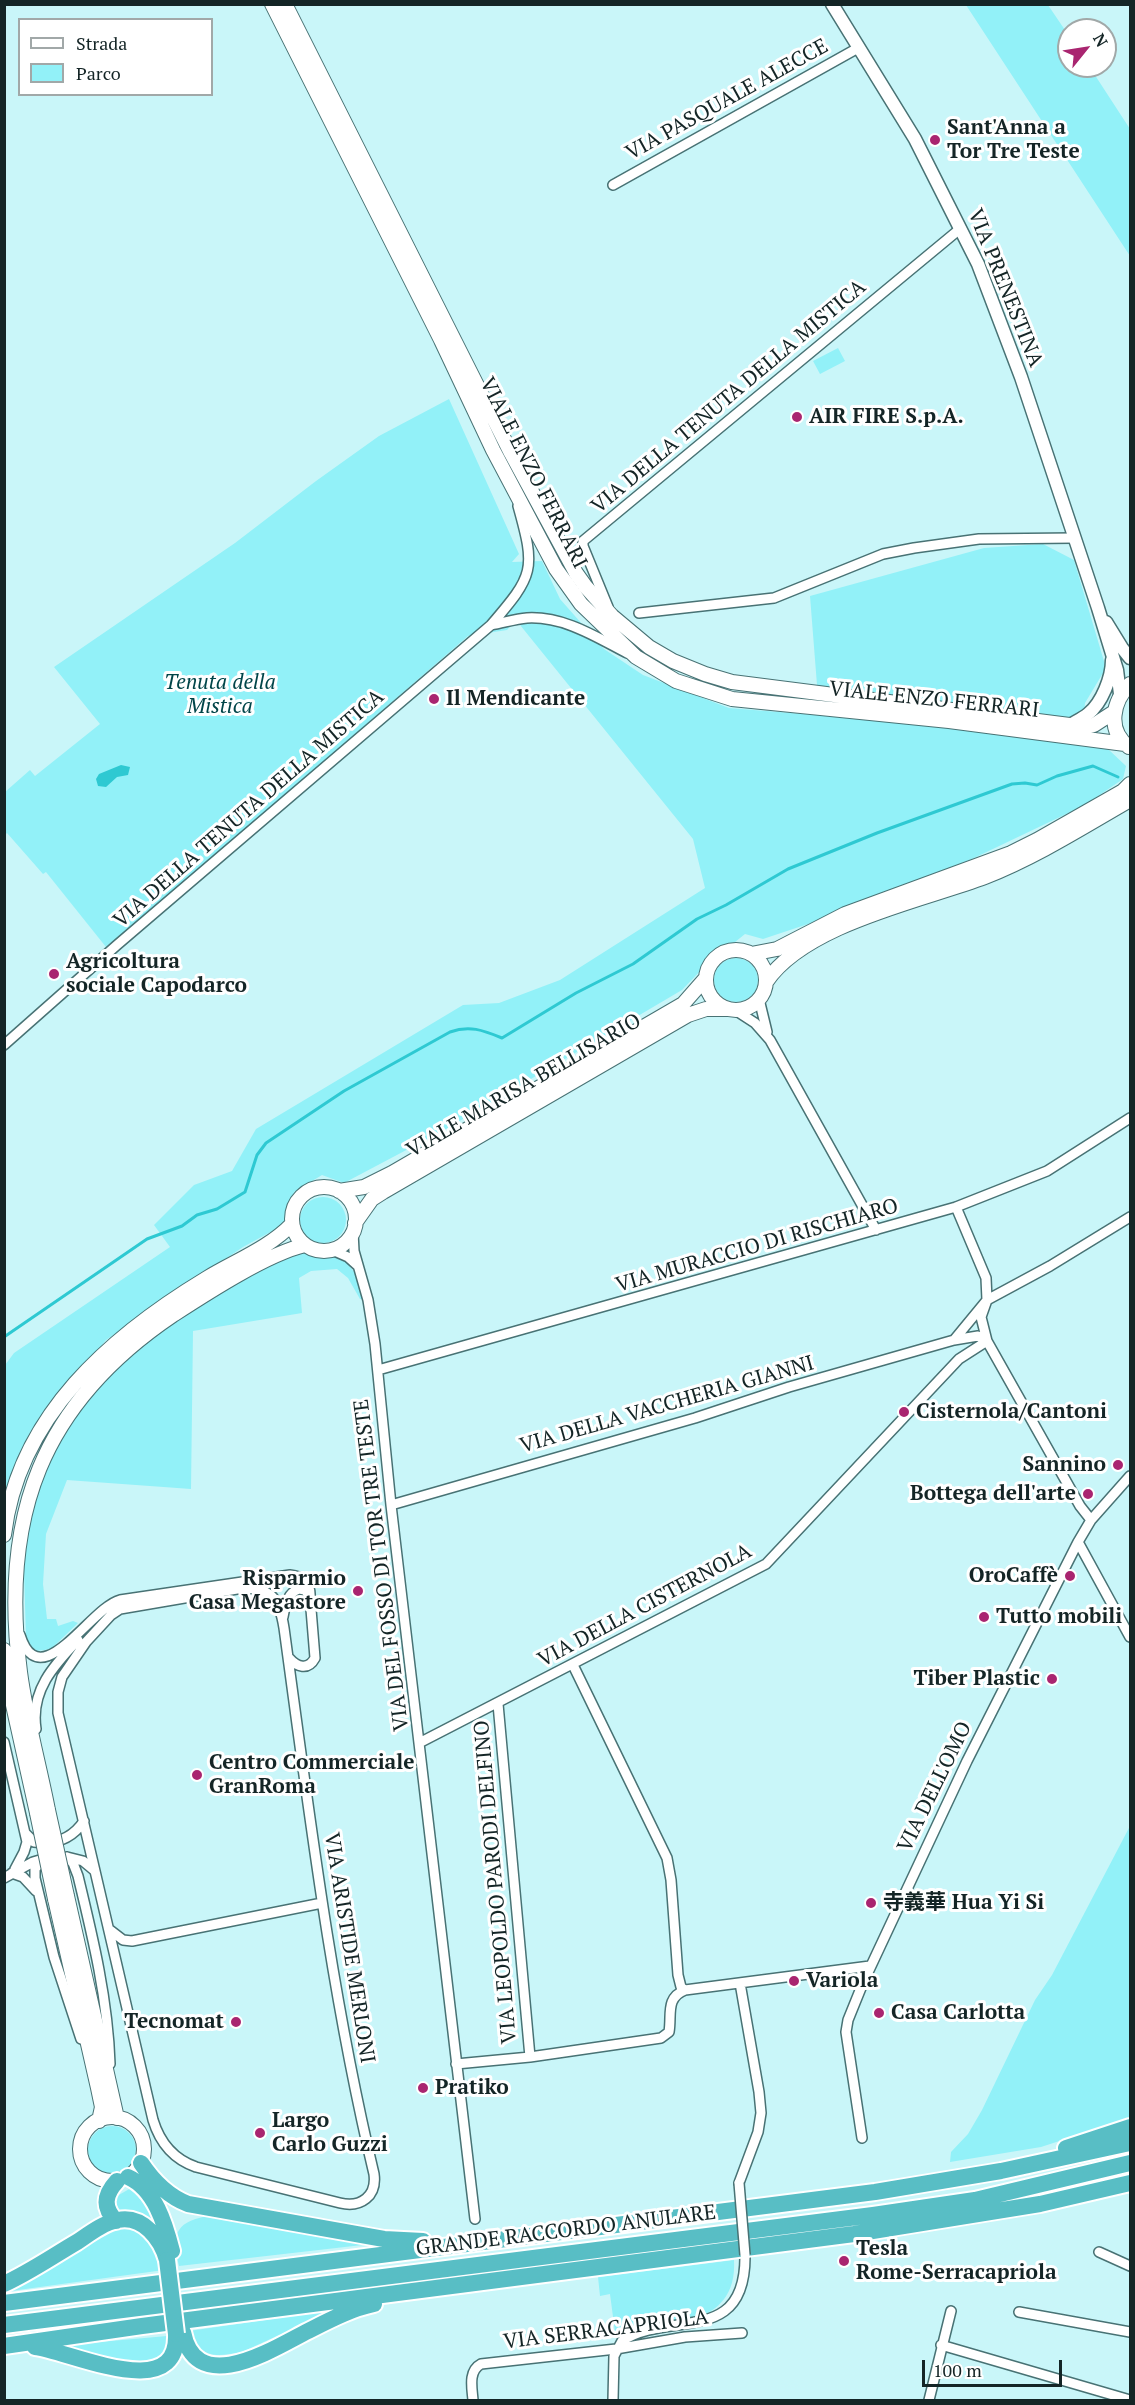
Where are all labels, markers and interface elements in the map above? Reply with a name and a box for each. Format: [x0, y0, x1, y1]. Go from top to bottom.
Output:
legend [18, 18, 213, 96]
north arrow [1057, 18, 1117, 78]
text: N [1088, 29, 1113, 51]
text: Strada [76, 31, 127, 55]
street label: VIA PASQUALE ALECCE [621, 34, 833, 166]
text: Parco [76, 61, 121, 85]
place label: Sant'Anna a Tor Tre Teste [947, 115, 1080, 165]
marker: Sant'Anna a Tor Tre Teste [928, 133, 942, 147]
street label: VIA PRENESTINA [962, 205, 1048, 371]
street label: VIA DELLA TENUTA DELLA MISTICA [587, 275, 871, 519]
street label: VIALE ENZO FERRARI [474, 373, 592, 573]
place label: AIR FIRE S.p.A. [809, 404, 964, 430]
marker: AIR FIRE S.p.A. [790, 410, 804, 424]
park label: Tenuta della Mistica [164, 670, 276, 720]
street label: VIALE ENZO FERRARI [828, 676, 1040, 724]
street label: VIA DELLA TENUTA DELLA MISTICA [108, 685, 390, 933]
place label: Il Mendicante [446, 686, 585, 712]
marker: Il Mendicante [427, 692, 441, 706]
place label: Agricoltura sociale Capodarco [66, 949, 247, 999]
marker: Agricoltura sociale Capodarco [47, 967, 61, 981]
street label: VIALE MARISA BELLISARIO [402, 1008, 646, 1164]
street label: VIA MURACCIO DI RISCHIARO [613, 1194, 901, 1298]
street label: VIA DELLA VACCHERIA GIANNI [517, 1351, 817, 1459]
street label: VIA DEL FOSSO DI TOR TRE TESTE [349, 1398, 415, 1732]
place label: Cisternola/Cantoni [916, 1399, 1107, 1425]
marker: Cisternola/Cantoni [897, 1405, 911, 1419]
place label: Sannino [1023, 1452, 1106, 1478]
marker: Sannino [1111, 1458, 1125, 1472]
place label: Bottega dell'arte [910, 1481, 1076, 1507]
marker: Bottega dell'arte [1081, 1487, 1095, 1501]
street label: VIA DELLA CISTERNOLA [534, 1539, 756, 1673]
place label: OroCaffè [969, 1563, 1058, 1589]
place label: Risparmio Casa Megastore [189, 1566, 346, 1616]
marker: OroCaffè [1063, 1569, 1077, 1583]
marker: Risparmio Casa Megastore [351, 1584, 365, 1598]
place label: Tutto mobili [996, 1604, 1122, 1630]
marker: Tutto mobili [977, 1610, 991, 1624]
place label: Tiber Plastic [914, 1666, 1040, 1692]
marker: Tiber Plastic [1045, 1672, 1059, 1686]
street label: VIA DELL'OMO [892, 1718, 978, 1856]
street label: VIA LEOPOLDO PARODI DELFINO [469, 1719, 523, 2045]
place label: Centro Commerciale GranRoma [209, 1750, 415, 1800]
marker: Centro Commerciale GranRoma [190, 1768, 204, 1782]
street label: VIA ARISTIDE MERLONI [318, 1831, 380, 2065]
place label: 寺義華 Hua Yi Si [883, 1890, 1044, 1916]
marker: 寺義華 Hua Yi Si [864, 1896, 878, 1910]
place label: Variola [806, 1968, 878, 1994]
marker: Variola [787, 1974, 801, 1988]
place label: Casa Carlotta [891, 2000, 1025, 2026]
marker: Casa Carlotta [872, 2006, 886, 2020]
place label: Tecnomat [124, 2009, 224, 2035]
marker: Tecnomat [229, 2015, 243, 2029]
place label: Pratiko [435, 2075, 509, 2101]
marker: Pratiko [416, 2081, 430, 2095]
place label: Largo Carlo Guzzi [272, 2108, 388, 2158]
marker: Largo Carlo Guzzi [253, 2126, 267, 2140]
street label: GRANDE RACCORDO ANULARE [415, 2200, 717, 2262]
place label: Tesla Rome-Serracapriola [856, 2236, 1057, 2286]
marker: Tesla Rome-Serracapriola [837, 2254, 851, 2268]
street label: VIA SERRACAPRIOLA [502, 2305, 710, 2355]
scale bar [925, 2348, 1064, 2386]
text: 100 m [933, 2358, 982, 2382]

